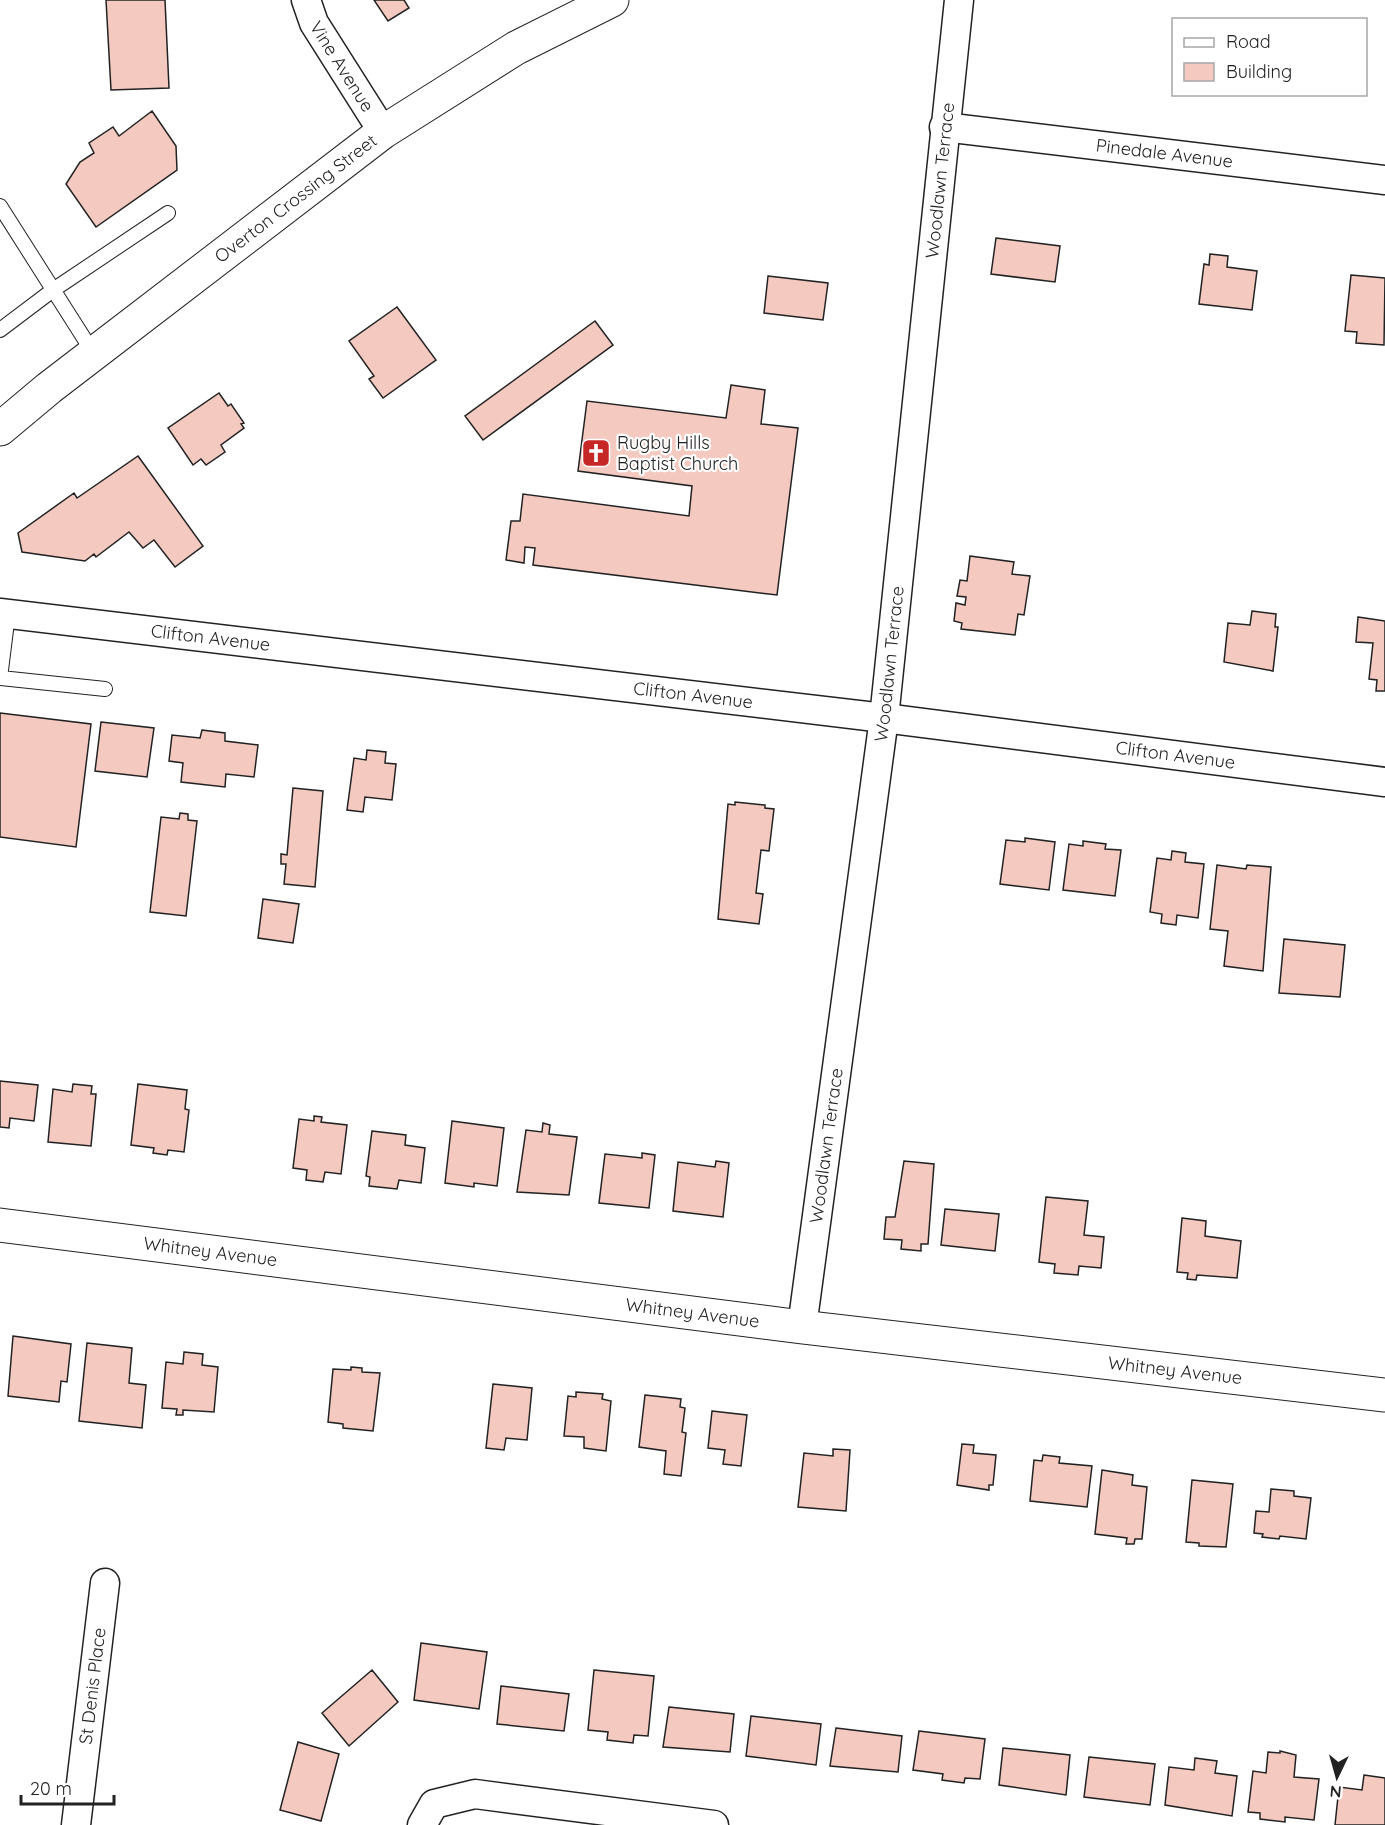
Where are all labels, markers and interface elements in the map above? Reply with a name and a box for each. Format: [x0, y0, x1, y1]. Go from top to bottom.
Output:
street label: Vine Avenue [305, 17, 379, 116]
legend [1172, 18, 1367, 96]
text: Road [1226, 30, 1271, 53]
text: Building [1226, 60, 1292, 83]
street label: Woodlawn Terrace [920, 101, 959, 259]
street label: Overton Crossing Street [210, 129, 381, 268]
street label: Pinedale Avenue [1095, 133, 1234, 173]
place label: Rugby Hills Baptist Church [617, 431, 738, 475]
church icon: Rugby Hills Baptist Church [580, 437, 612, 469]
street label: Woodlawn Terrace [869, 585, 909, 743]
street label: Clifton Avenue [150, 619, 272, 656]
street label: Clifton Avenue [632, 676, 754, 713]
street label: Clifton Avenue [1114, 736, 1237, 774]
street label: Woodlawn Terrace [804, 1066, 848, 1225]
street label: Whitney Avenue [142, 1231, 279, 1271]
street label: Whitney Avenue [624, 1293, 761, 1332]
street label: Whitney Avenue [1107, 1351, 1243, 1389]
street label: St Denis Place [74, 1626, 111, 1746]
north arrow [1307, 1747, 1367, 1807]
scale bar [21, 1768, 114, 1806]
text: 20 m [30, 1777, 72, 1800]
text: N [1329, 1781, 1342, 1802]

